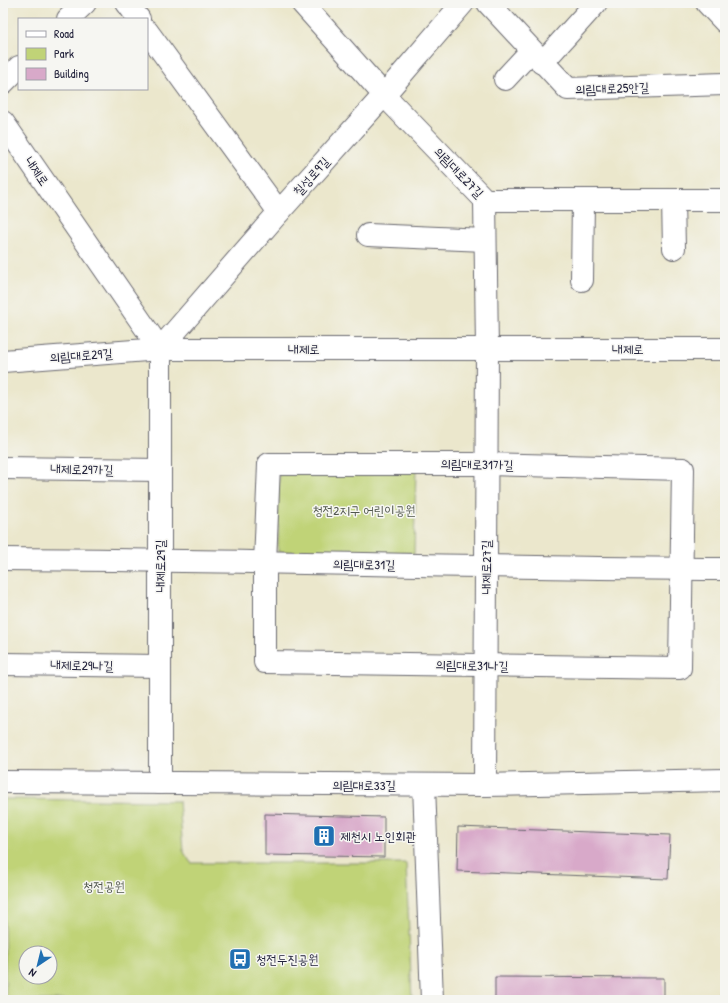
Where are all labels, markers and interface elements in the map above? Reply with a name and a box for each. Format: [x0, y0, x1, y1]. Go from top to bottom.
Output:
legend [18, 18, 148, 90]
text: Road [54, 25, 74, 42]
text: Park [54, 45, 74, 62]
text: Building [54, 65, 89, 82]
street label: 의림대로25안길 [575, 78, 649, 98]
street label: 의림대로27길 [430, 142, 488, 202]
street label: 내제로 [21, 153, 53, 189]
street label: 칠성로9길 [289, 153, 333, 199]
street label: 내제로 [288, 340, 320, 358]
street label: 내제로 [612, 340, 644, 358]
street label: 의림대로29길 [49, 344, 113, 366]
street label: 의림대로31가길 [440, 454, 514, 474]
street label: 내제로29가길 [50, 459, 114, 479]
park label: 청전2지구 어린이공원 [312, 501, 416, 519]
street label: 내제로29길 [151, 540, 169, 592]
street label: 내제로27길 [477, 540, 495, 594]
street label: 의림대로31길 [332, 554, 396, 574]
street label: 내제로29나길 [50, 655, 114, 675]
street label: 의림대로31나길 [435, 655, 509, 675]
street label: 의림대로33길 [332, 776, 396, 794]
building icon: 제천시 노인회관 [311, 823, 337, 849]
place label: 제천시 노인회관 [340, 827, 416, 845]
park label: 청전공원 [83, 877, 125, 895]
north arrow [18, 945, 58, 985]
bus stop icon: 청전두진공원 [227, 946, 253, 972]
place label: 청전두진공원 [256, 950, 319, 968]
text: N [26, 966, 39, 981]

